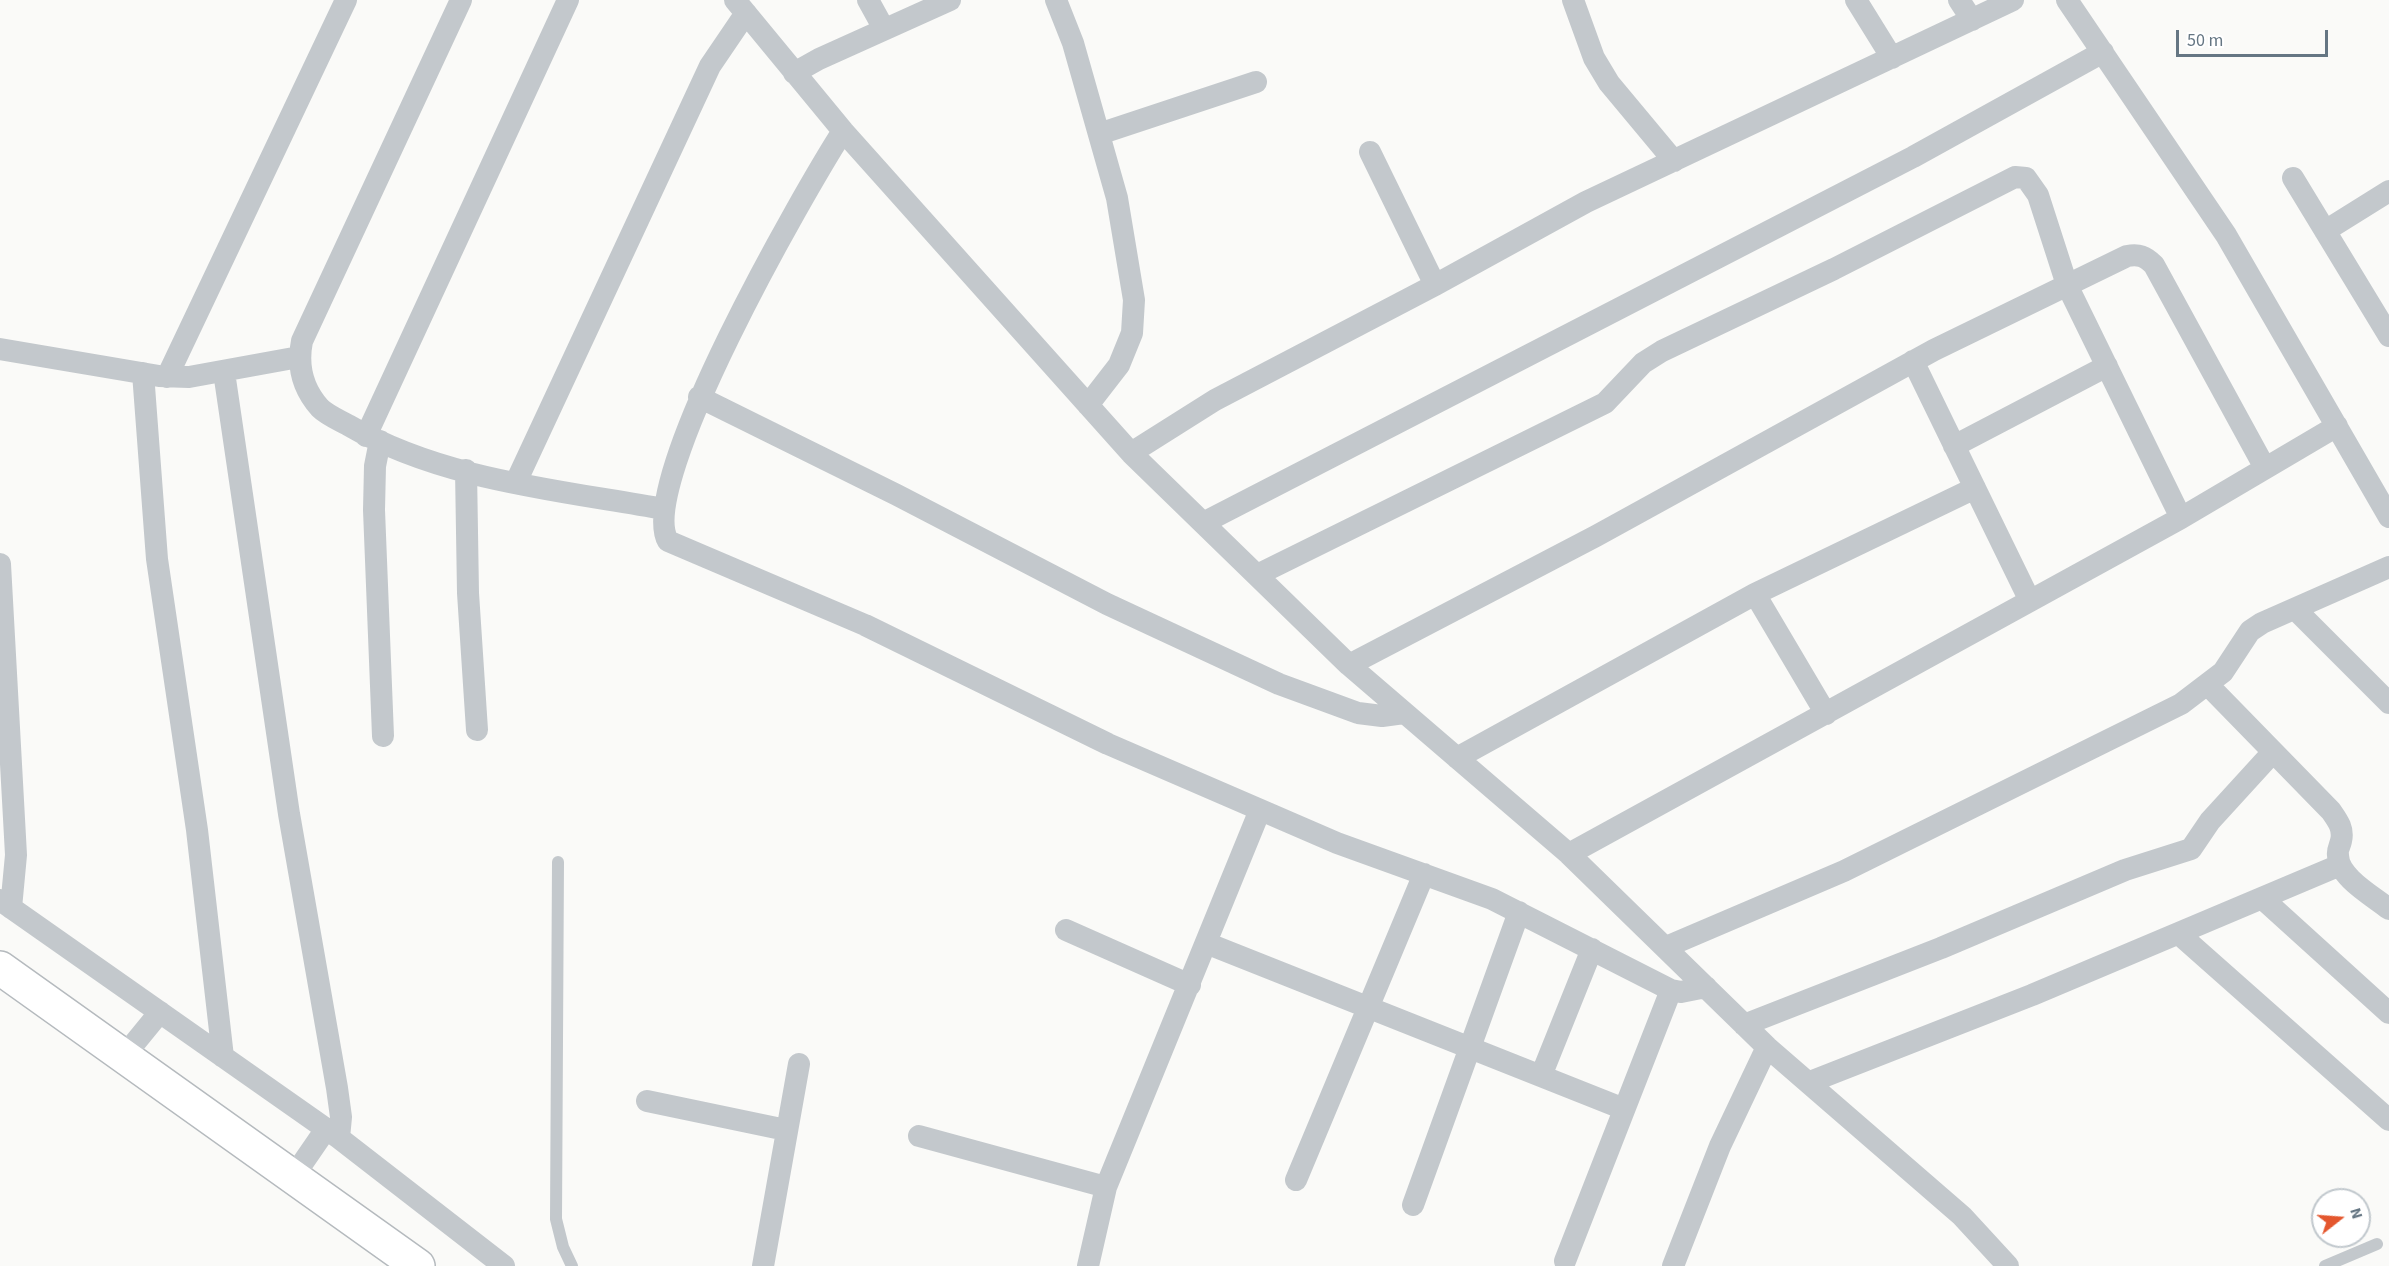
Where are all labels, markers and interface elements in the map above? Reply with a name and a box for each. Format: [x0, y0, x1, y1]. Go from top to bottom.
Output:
scale bar [2179, 18, 2330, 56]
text: 50 m [2187, 28, 2223, 53]
north arrow [2311, 1188, 2371, 1248]
text: N [2344, 1205, 2368, 1222]

